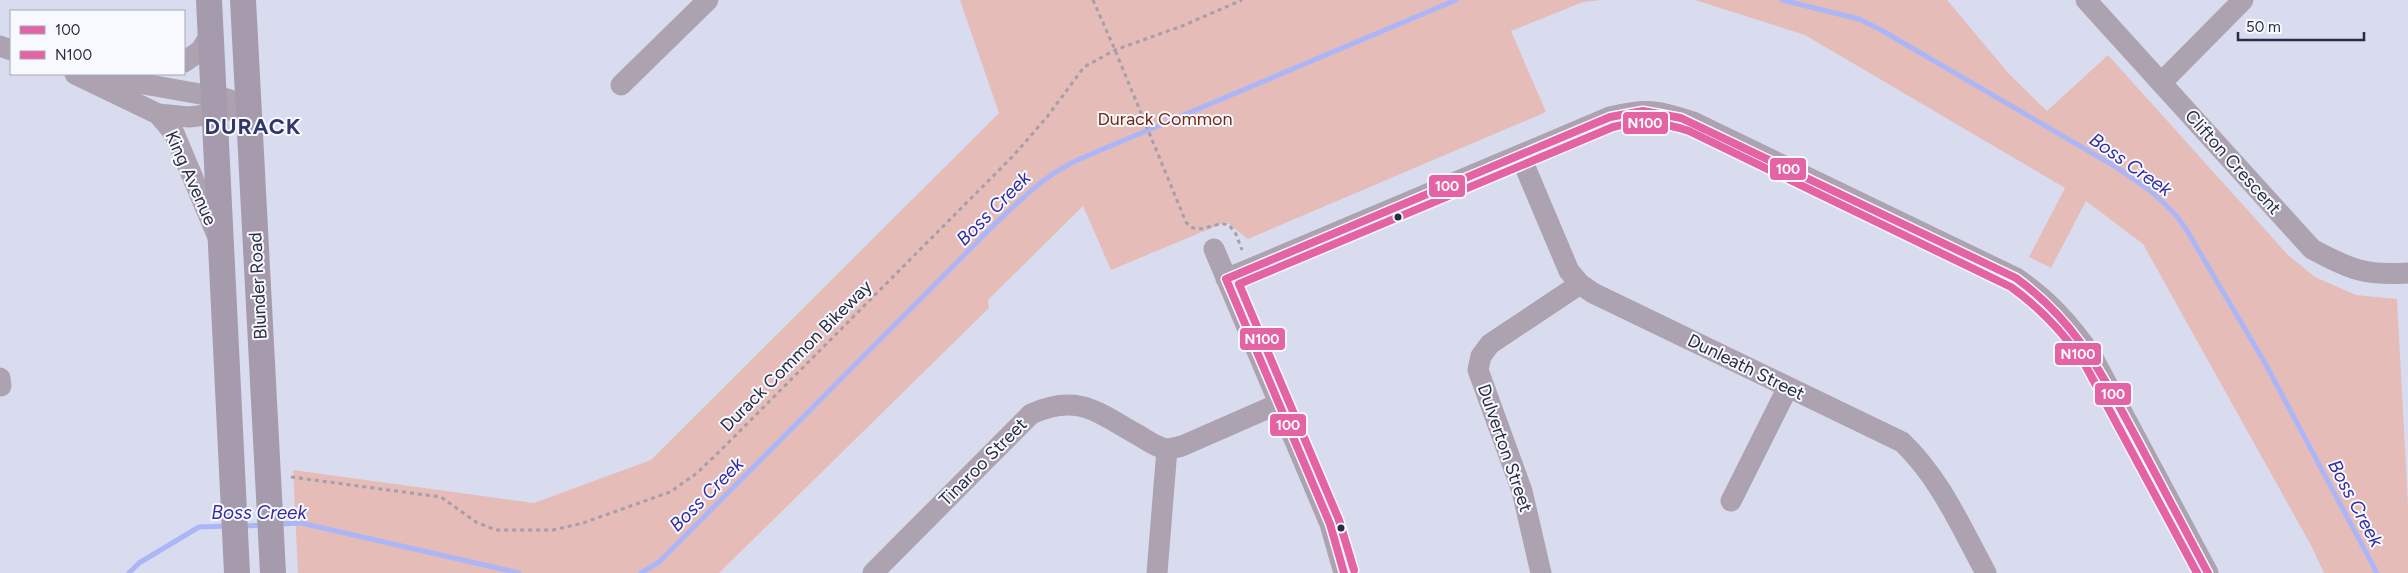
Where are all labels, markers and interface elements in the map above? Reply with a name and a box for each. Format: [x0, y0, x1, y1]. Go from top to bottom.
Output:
legend [10, 10, 185, 75]
scale bar [2238, 10, 2364, 42]
text: 50 m [2246, 18, 2281, 36]
text: 100 [55, 21, 80, 39]
text: N100 [55, 46, 92, 64]
street label: Clifton Crescent [2180, 105, 2286, 219]
park label: Durack Common [1097, 108, 1233, 130]
line badge: N100 [1622, 111, 1669, 135]
district label: DURACK [205, 113, 301, 140]
text: N100 [1628, 115, 1662, 132]
street label: King Avenue [160, 127, 222, 229]
water label: Boss Creek [2085, 128, 2177, 202]
line badge: 100 [1769, 157, 1807, 181]
text: 100 [1776, 161, 1800, 178]
water label: Boss Creek [952, 166, 1036, 250]
line badge: 100 [1428, 174, 1466, 198]
text: 100 [1435, 178, 1459, 195]
unlabelled marker [1393, 212, 1403, 222]
street label: Blunder Road [244, 232, 272, 340]
street label: Durack Common Bikeway [716, 275, 877, 436]
line badge: N100 [1239, 327, 1286, 351]
street label: Dunleath Street [1684, 329, 1808, 405]
text: N100 [1245, 331, 1279, 348]
line badge: N100 [2054, 342, 2102, 366]
text: N100 [2061, 346, 2095, 363]
street label: Dulverton Street [1473, 381, 1537, 515]
line badge: 100 [2094, 382, 2132, 406]
text: 100 [2101, 386, 2125, 403]
street label: Tinaroo Street [935, 413, 1032, 510]
line badge: 100 [1269, 413, 1307, 437]
text: 100 [1276, 417, 1300, 434]
water label: Boss Creek [665, 452, 749, 536]
water label: Boss Creek [2323, 456, 2388, 551]
water label: Boss Creek [211, 501, 307, 524]
unlabelled marker [1336, 523, 1346, 533]

